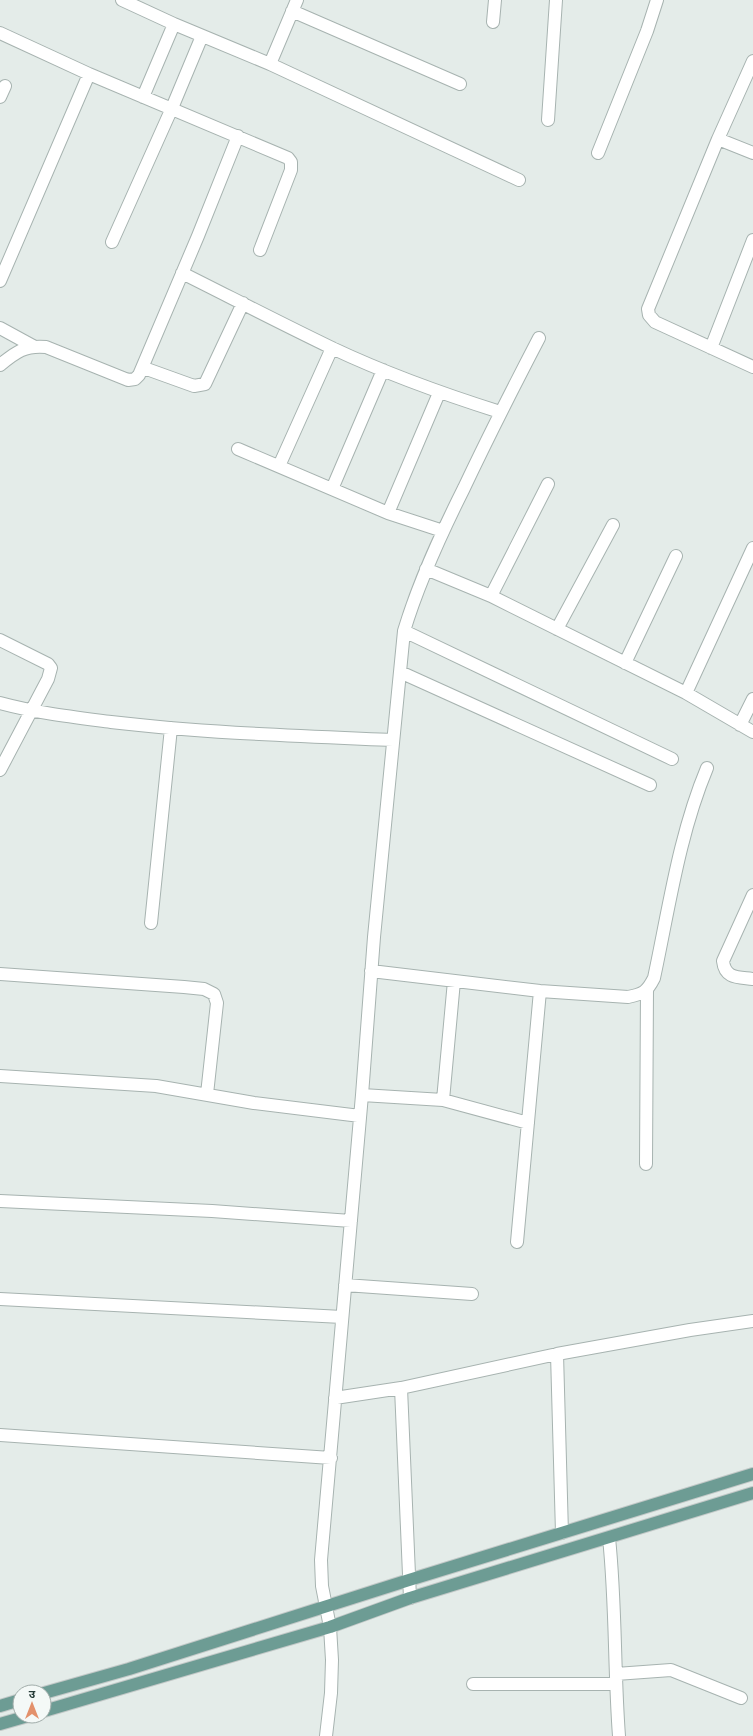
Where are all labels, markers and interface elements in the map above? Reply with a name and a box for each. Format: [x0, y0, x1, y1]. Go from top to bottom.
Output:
north arrow [12, 1684, 52, 1724]
text: उ [29, 1688, 36, 1701]

